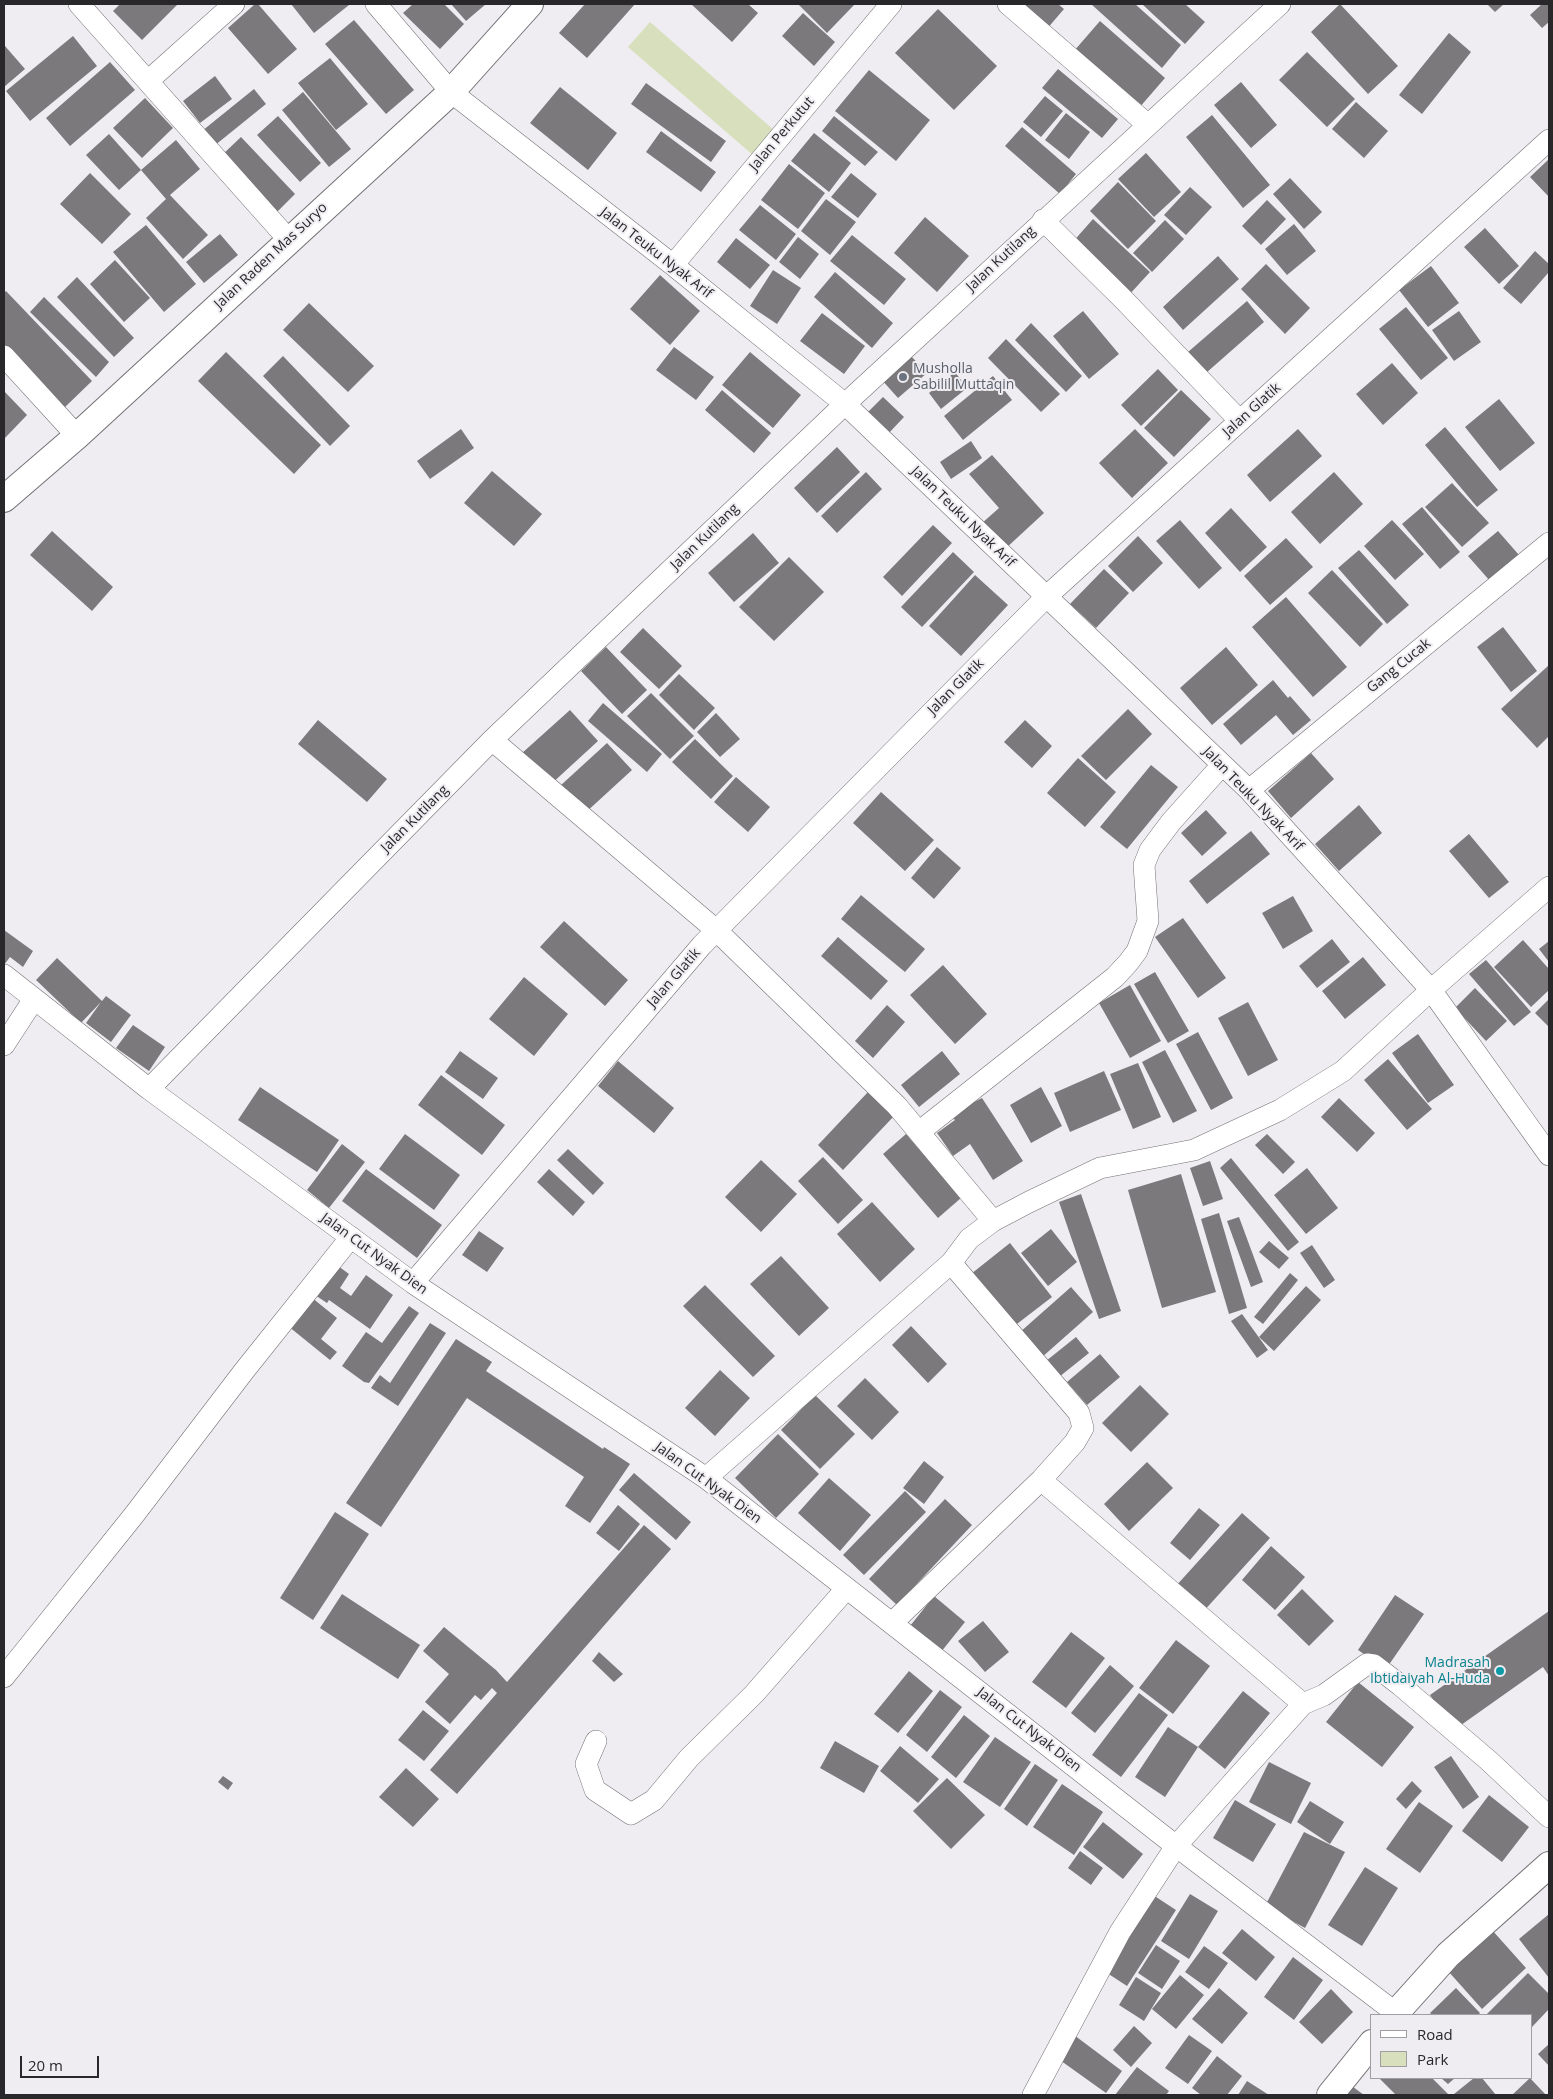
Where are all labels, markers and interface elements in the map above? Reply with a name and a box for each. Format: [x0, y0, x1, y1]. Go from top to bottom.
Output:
street label: Jalan Perkutut [746, 94, 818, 174]
street label: Jalan Raden Mas Suryo [211, 199, 331, 313]
street label: Jalan Teuku Nyak Arif [596, 204, 716, 302]
street label: Jalan Kutilang [963, 223, 1039, 295]
place label: Musholla Sabilil Muttaqin [913, 361, 1014, 394]
marker: Musholla Sabilil Muttaqin [897, 371, 909, 383]
street label: Jalan Glatik [1219, 380, 1285, 440]
street label: Jalan Teuku Nyak Arif [908, 463, 1018, 571]
street label: Jalan Kutilang [667, 500, 743, 574]
street label: Gang Cucak [1364, 635, 1434, 697]
street label: Jalan Glatik [924, 655, 988, 719]
street label: Jalan Teuku Nyak Arif [1199, 744, 1307, 854]
street label: Jalan Kutilang [378, 782, 452, 856]
street label: Jalan Glatik [644, 945, 704, 1011]
street label: Jalan Cut Nyak Dien [317, 1210, 431, 1298]
street label: Jalan Cut Nyak Dien [651, 1439, 765, 1527]
place label: Madrasah Ibtidaiyah Al-Huda [1370, 1655, 1490, 1688]
marker: Madrasah Ibtidaiyah Al-Huda [1494, 1665, 1506, 1677]
street label: Jalan Cut Nyak Dien [974, 1684, 1084, 1776]
legend [1370, 2014, 1533, 2079]
text: Road [1417, 2024, 1453, 2044]
scale bar [22, 2046, 101, 2078]
text: Park [1417, 2049, 1448, 2069]
text: 20 m [28, 2055, 63, 2075]

